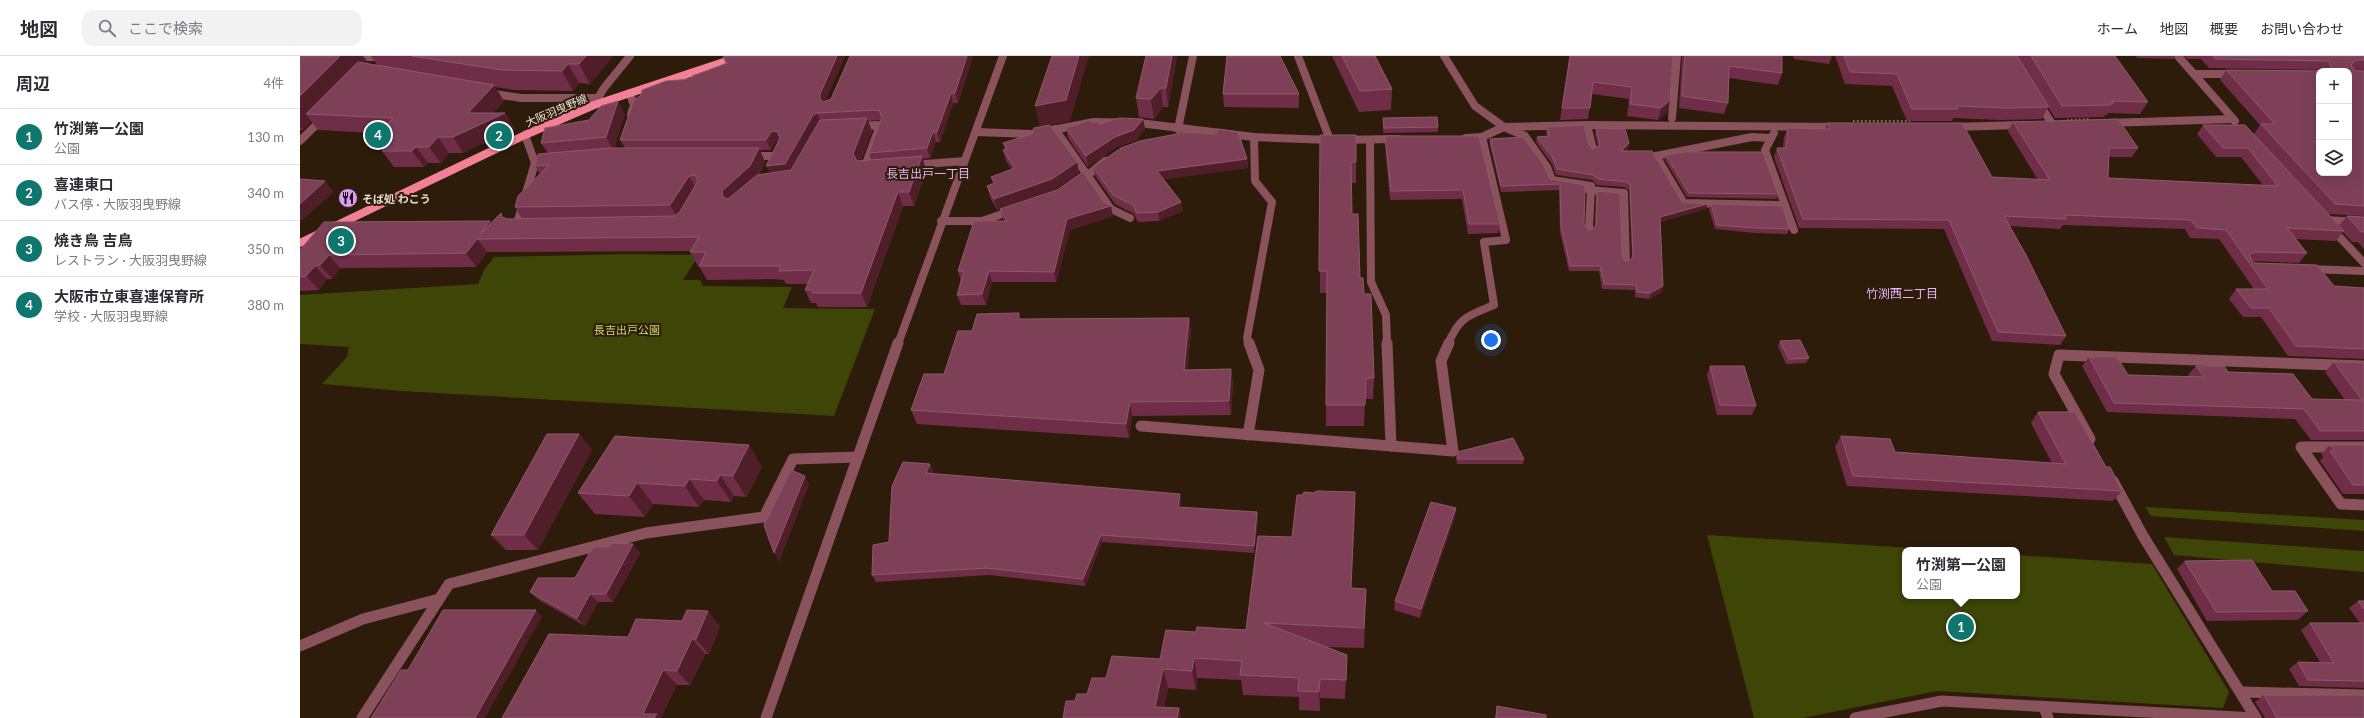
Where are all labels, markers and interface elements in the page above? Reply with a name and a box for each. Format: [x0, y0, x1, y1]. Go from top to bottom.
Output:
search box [82, 10, 362, 46]
text: 地図 [20, 17, 58, 40]
icon: search [96, 17, 118, 39]
text: ここで検索 [128, 19, 203, 37]
text: ホーム [2096, 20, 2138, 37]
text: 地図 [2160, 20, 2188, 37]
text: 概要 [2210, 20, 2238, 37]
text: お問い合わせ [2260, 20, 2344, 37]
map controls [2316, 68, 2352, 176]
button: + [2316, 68, 2352, 104]
text: 周辺 [16, 73, 50, 94]
text: 4件 [263, 75, 284, 91]
street label: 大阪羽曳野線 [523, 91, 589, 129]
button: − [2316, 104, 2352, 140]
text: 竹渕第一公園 [54, 119, 144, 137]
pin: 4 [365, 120, 391, 150]
pin: 2 [486, 121, 512, 151]
text: 1 [25, 129, 33, 145]
text: 130 m [247, 129, 284, 145]
text: 公園 [54, 140, 80, 156]
button: layers [2316, 140, 2352, 176]
district label: 長吉出戸一丁目 [886, 166, 970, 181]
text: 喜連東口 [54, 175, 114, 193]
text: 2 [25, 185, 33, 201]
text: 340 m [247, 185, 284, 201]
restaurant icon: そば処 わこう [337, 187, 359, 209]
place label: そば処 わこう [362, 192, 431, 205]
text: バス停 · 大阪羽曳野線 [54, 196, 181, 212]
pin: 3 [328, 226, 354, 256]
text: 焼き鳥 吉鳥 [54, 231, 133, 249]
text: 3 [25, 241, 33, 257]
text: 350 m [247, 241, 284, 257]
text: レストラン · 大阪羽曳野線 [54, 252, 207, 268]
district label: 竹渕西二丁目 [1866, 286, 1938, 301]
text: 大阪市立東喜連保育所 [54, 287, 204, 305]
text: 4 [25, 297, 33, 313]
text: 380 m [247, 297, 284, 313]
text: 学校 · 大阪羽曳野線 [54, 308, 168, 324]
park label: 長吉出戸公園 [594, 323, 660, 336]
your location [1481, 330, 1501, 350]
popup [1902, 547, 2020, 599]
text: 竹渕第一公園 [1916, 555, 2006, 573]
text: 公園 [1916, 576, 1942, 592]
pin: 1 [1948, 612, 1974, 642]

